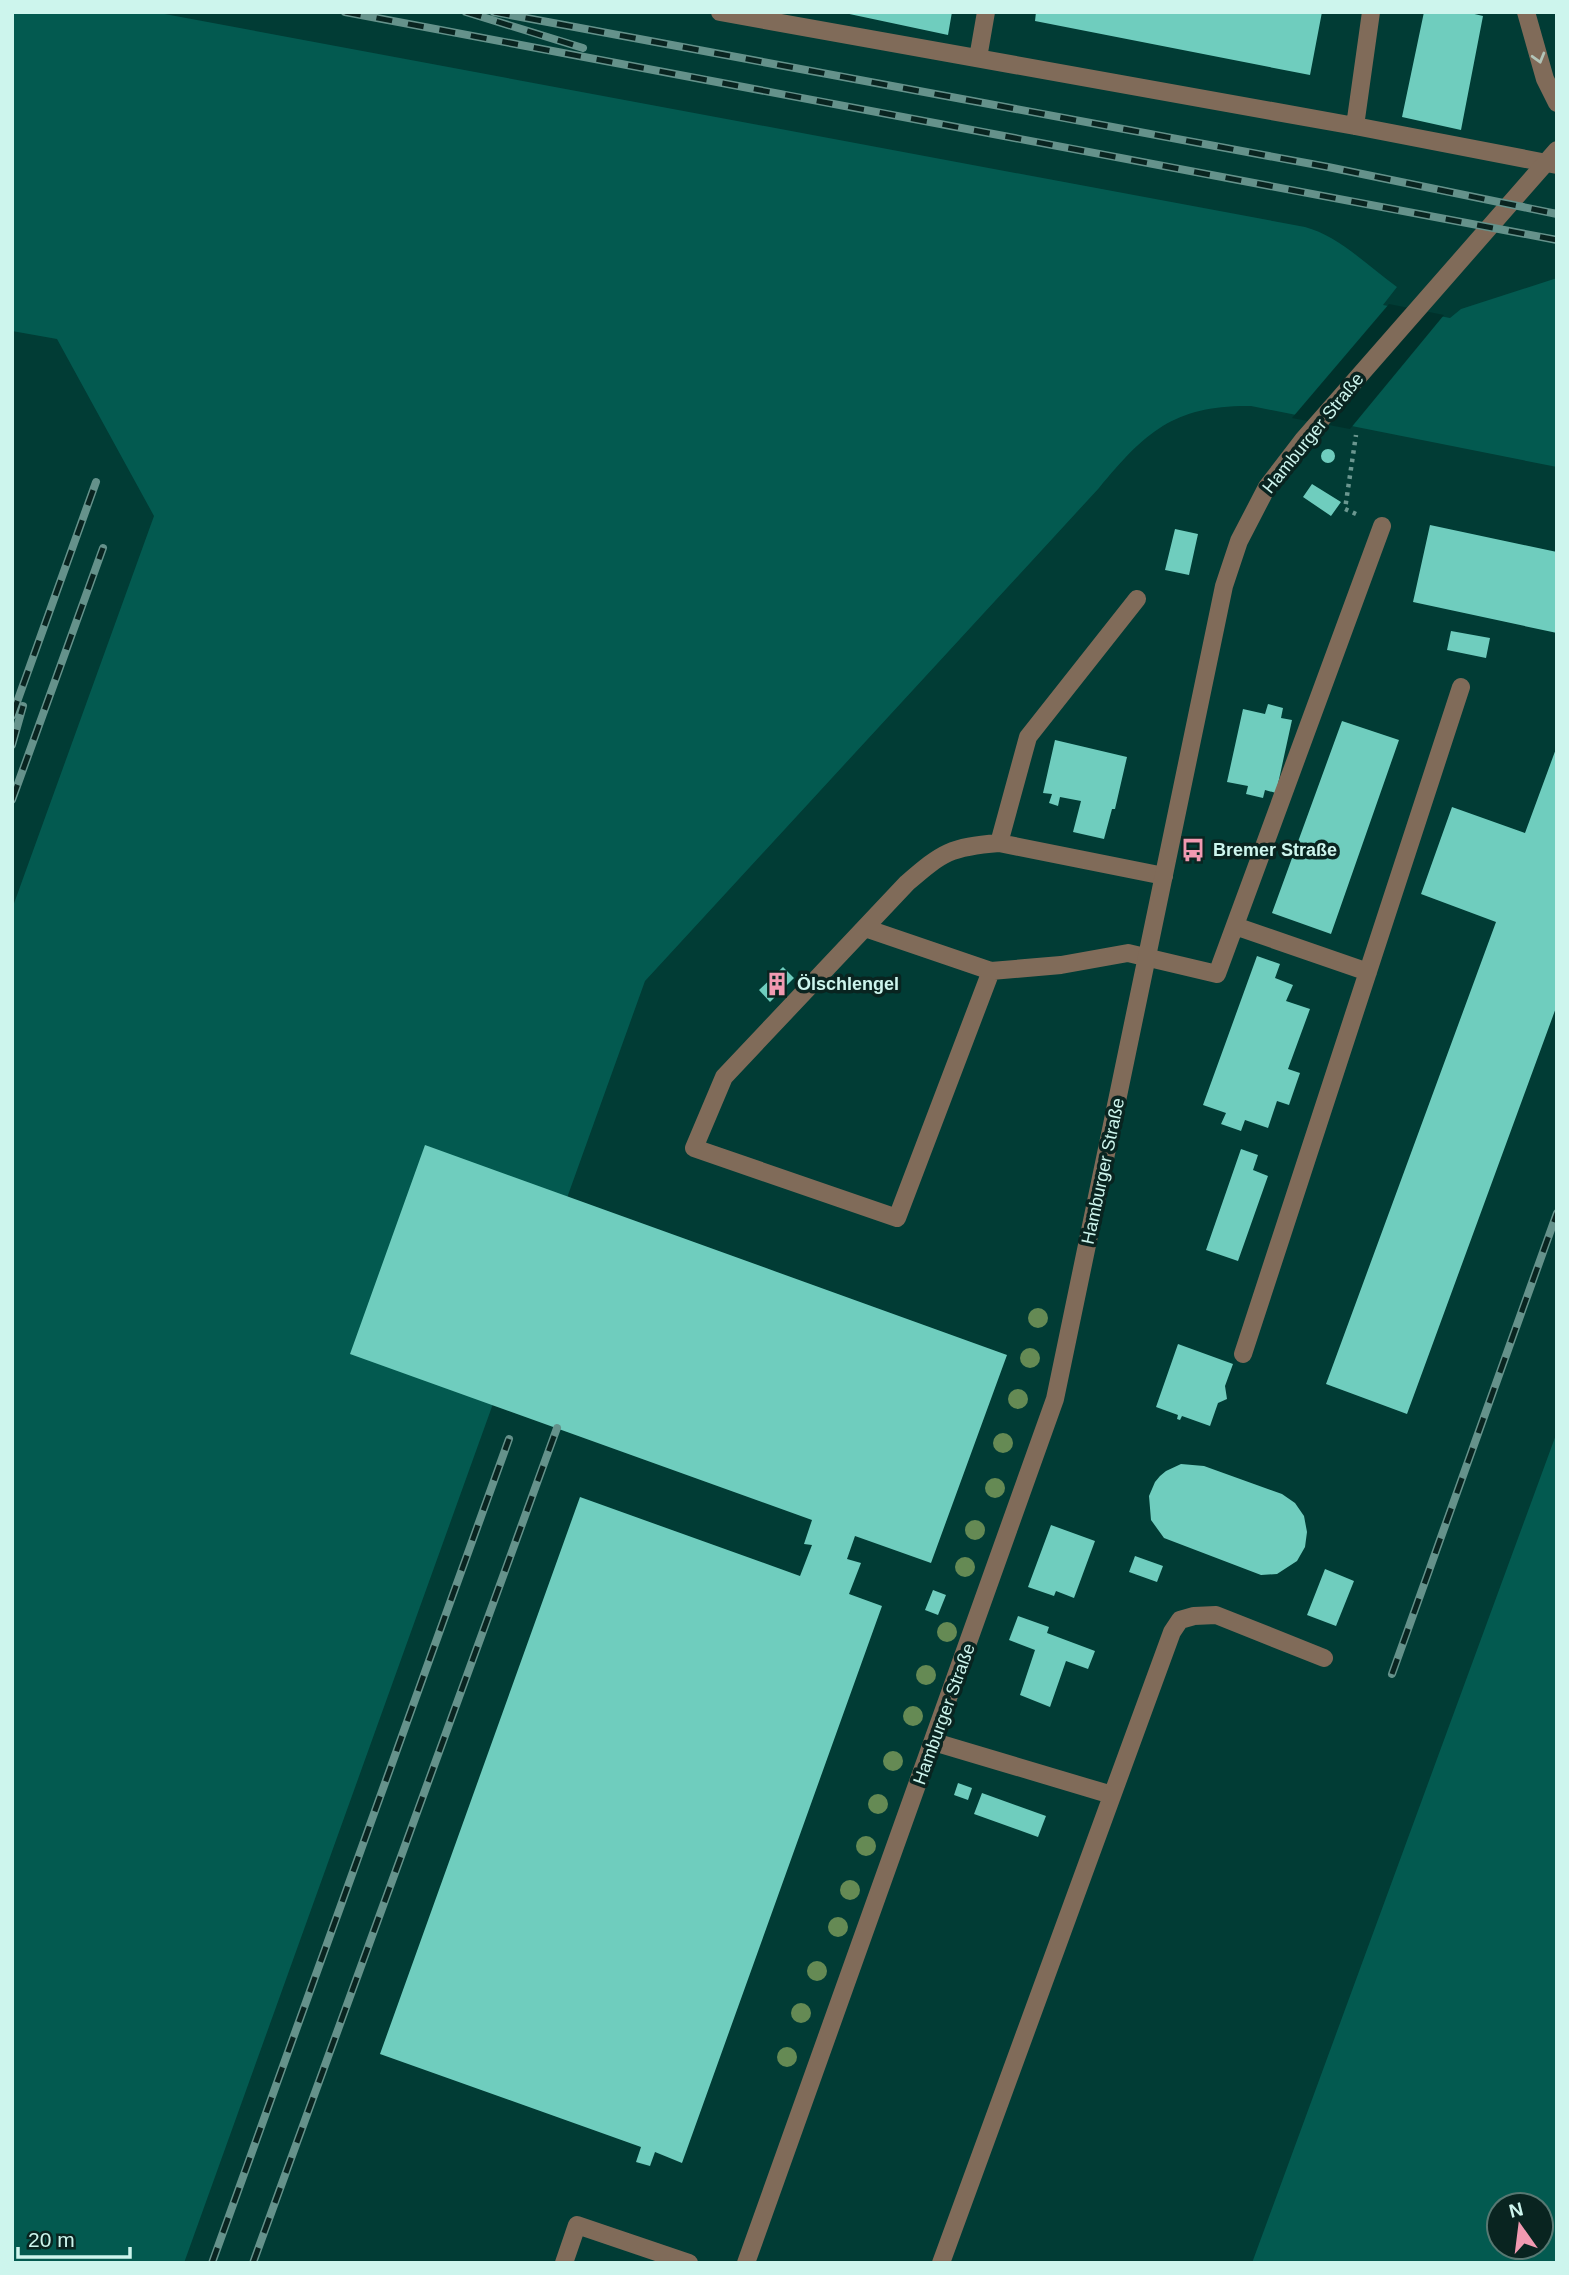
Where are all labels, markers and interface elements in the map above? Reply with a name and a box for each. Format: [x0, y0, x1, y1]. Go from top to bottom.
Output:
one-way arrow [1531, 52, 1546, 64]
street label: Hamburger Straße [1258, 369, 1368, 497]
bus stop icon: Bremer Straße [1179, 836, 1207, 864]
place label: Bremer Straße [1213, 840, 1337, 860]
building icon: Ölschlengel [763, 970, 791, 998]
place label: Ölschlengel [797, 974, 899, 994]
street label: Hamburger Straße [1078, 1096, 1128, 1246]
street label: Hamburger Straße [909, 1641, 979, 1787]
north arrow [1485, 2191, 1555, 2261]
text: N [1507, 2198, 1525, 2222]
scale bar [18, 2216, 130, 2260]
text: 20 m [28, 2228, 75, 2251]

